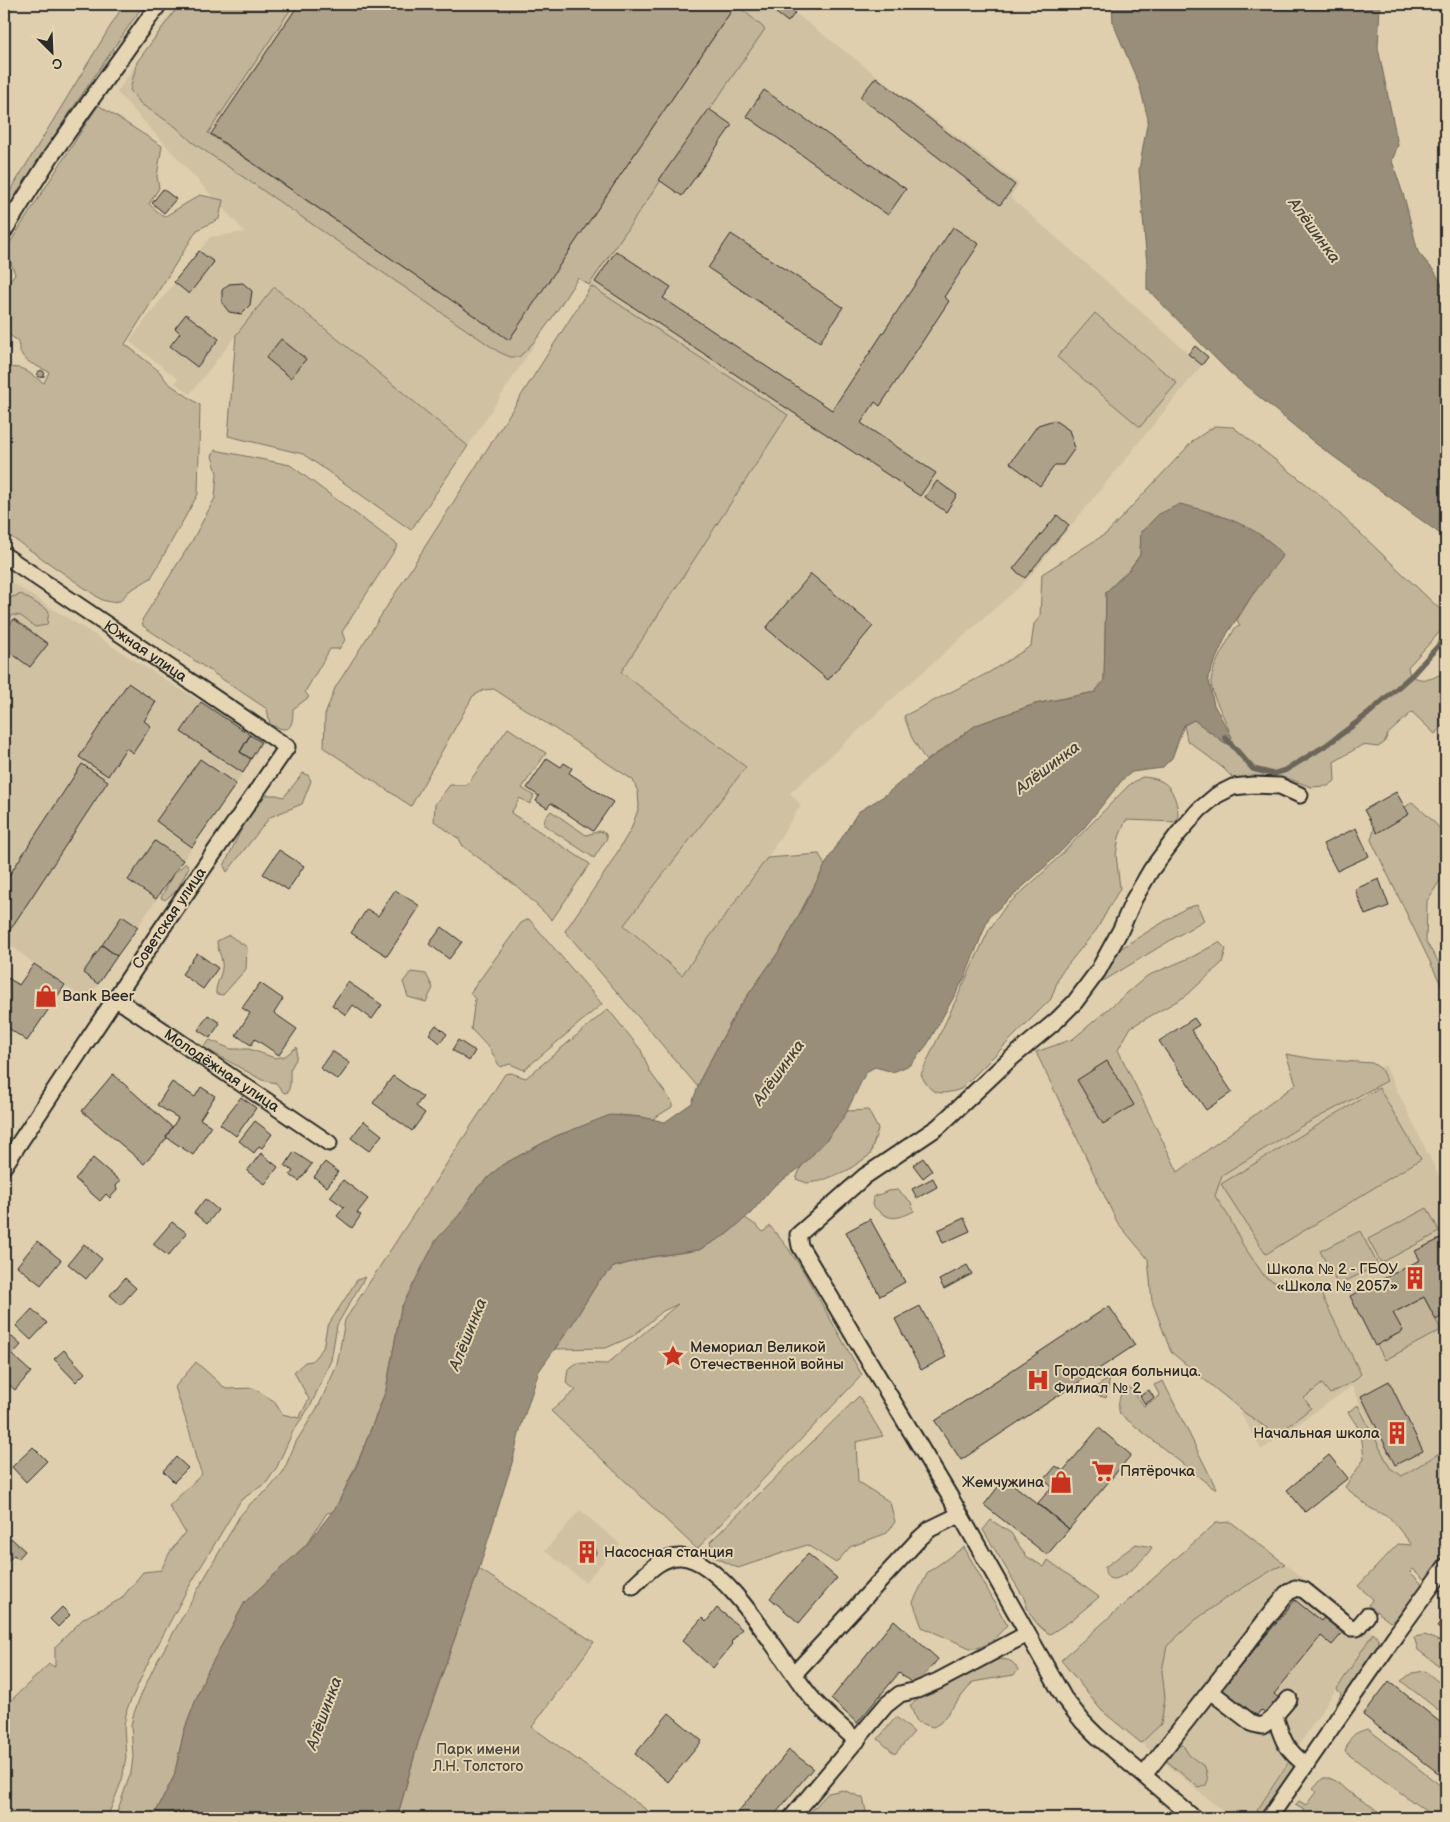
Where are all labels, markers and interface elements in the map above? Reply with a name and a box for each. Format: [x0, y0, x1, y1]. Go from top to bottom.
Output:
north arrow [28, 28, 78, 78]
text: С [49, 54, 65, 73]
water label: Алёшинка [1283, 194, 1344, 267]
street label: Южная улица [100, 616, 191, 686]
water label: Алёшинка [1011, 738, 1084, 799]
street label: Советская улица [128, 864, 211, 973]
shop icon: Bank Beer [33, 983, 59, 1009]
place label: Bank Beer [62, 987, 135, 1006]
street label: Молодёжная улица [160, 1025, 283, 1117]
water label: Алёшинка [749, 1037, 809, 1110]
place label: Школа № 2 - ГБОУ «Школа № 2057» [1267, 1260, 1398, 1296]
building icon: Школа № 2 - ГБОУ «Школа № 2057» [1402, 1265, 1428, 1291]
water label: Алёшинка [445, 1296, 491, 1374]
place label: Мемориал Великой Отечественной войны [690, 1338, 844, 1374]
place icon: Мемориал Великой Отечественной войны [660, 1343, 686, 1369]
place label: Городская больница. Филиал № 2 [1054, 1362, 1201, 1398]
hospital icon: Городская больница. Филиал № 2 [1025, 1367, 1051, 1393]
building icon: Начальная школа [1384, 1420, 1410, 1446]
place label: Начальная школа [1253, 1424, 1380, 1443]
supermarket icon: Пятёрочка [1090, 1458, 1116, 1484]
place label: Пятёрочка [1120, 1462, 1195, 1481]
shop icon: Жемчужина [1048, 1469, 1074, 1495]
place label: Жемчужина [962, 1473, 1044, 1492]
building icon: Насосная станция [574, 1539, 600, 1565]
place label: Насосная станция [604, 1543, 733, 1562]
water label: Алёшинка [302, 1675, 346, 1753]
park label: Парк имени Л.Н. Толстого [432, 1740, 524, 1776]

